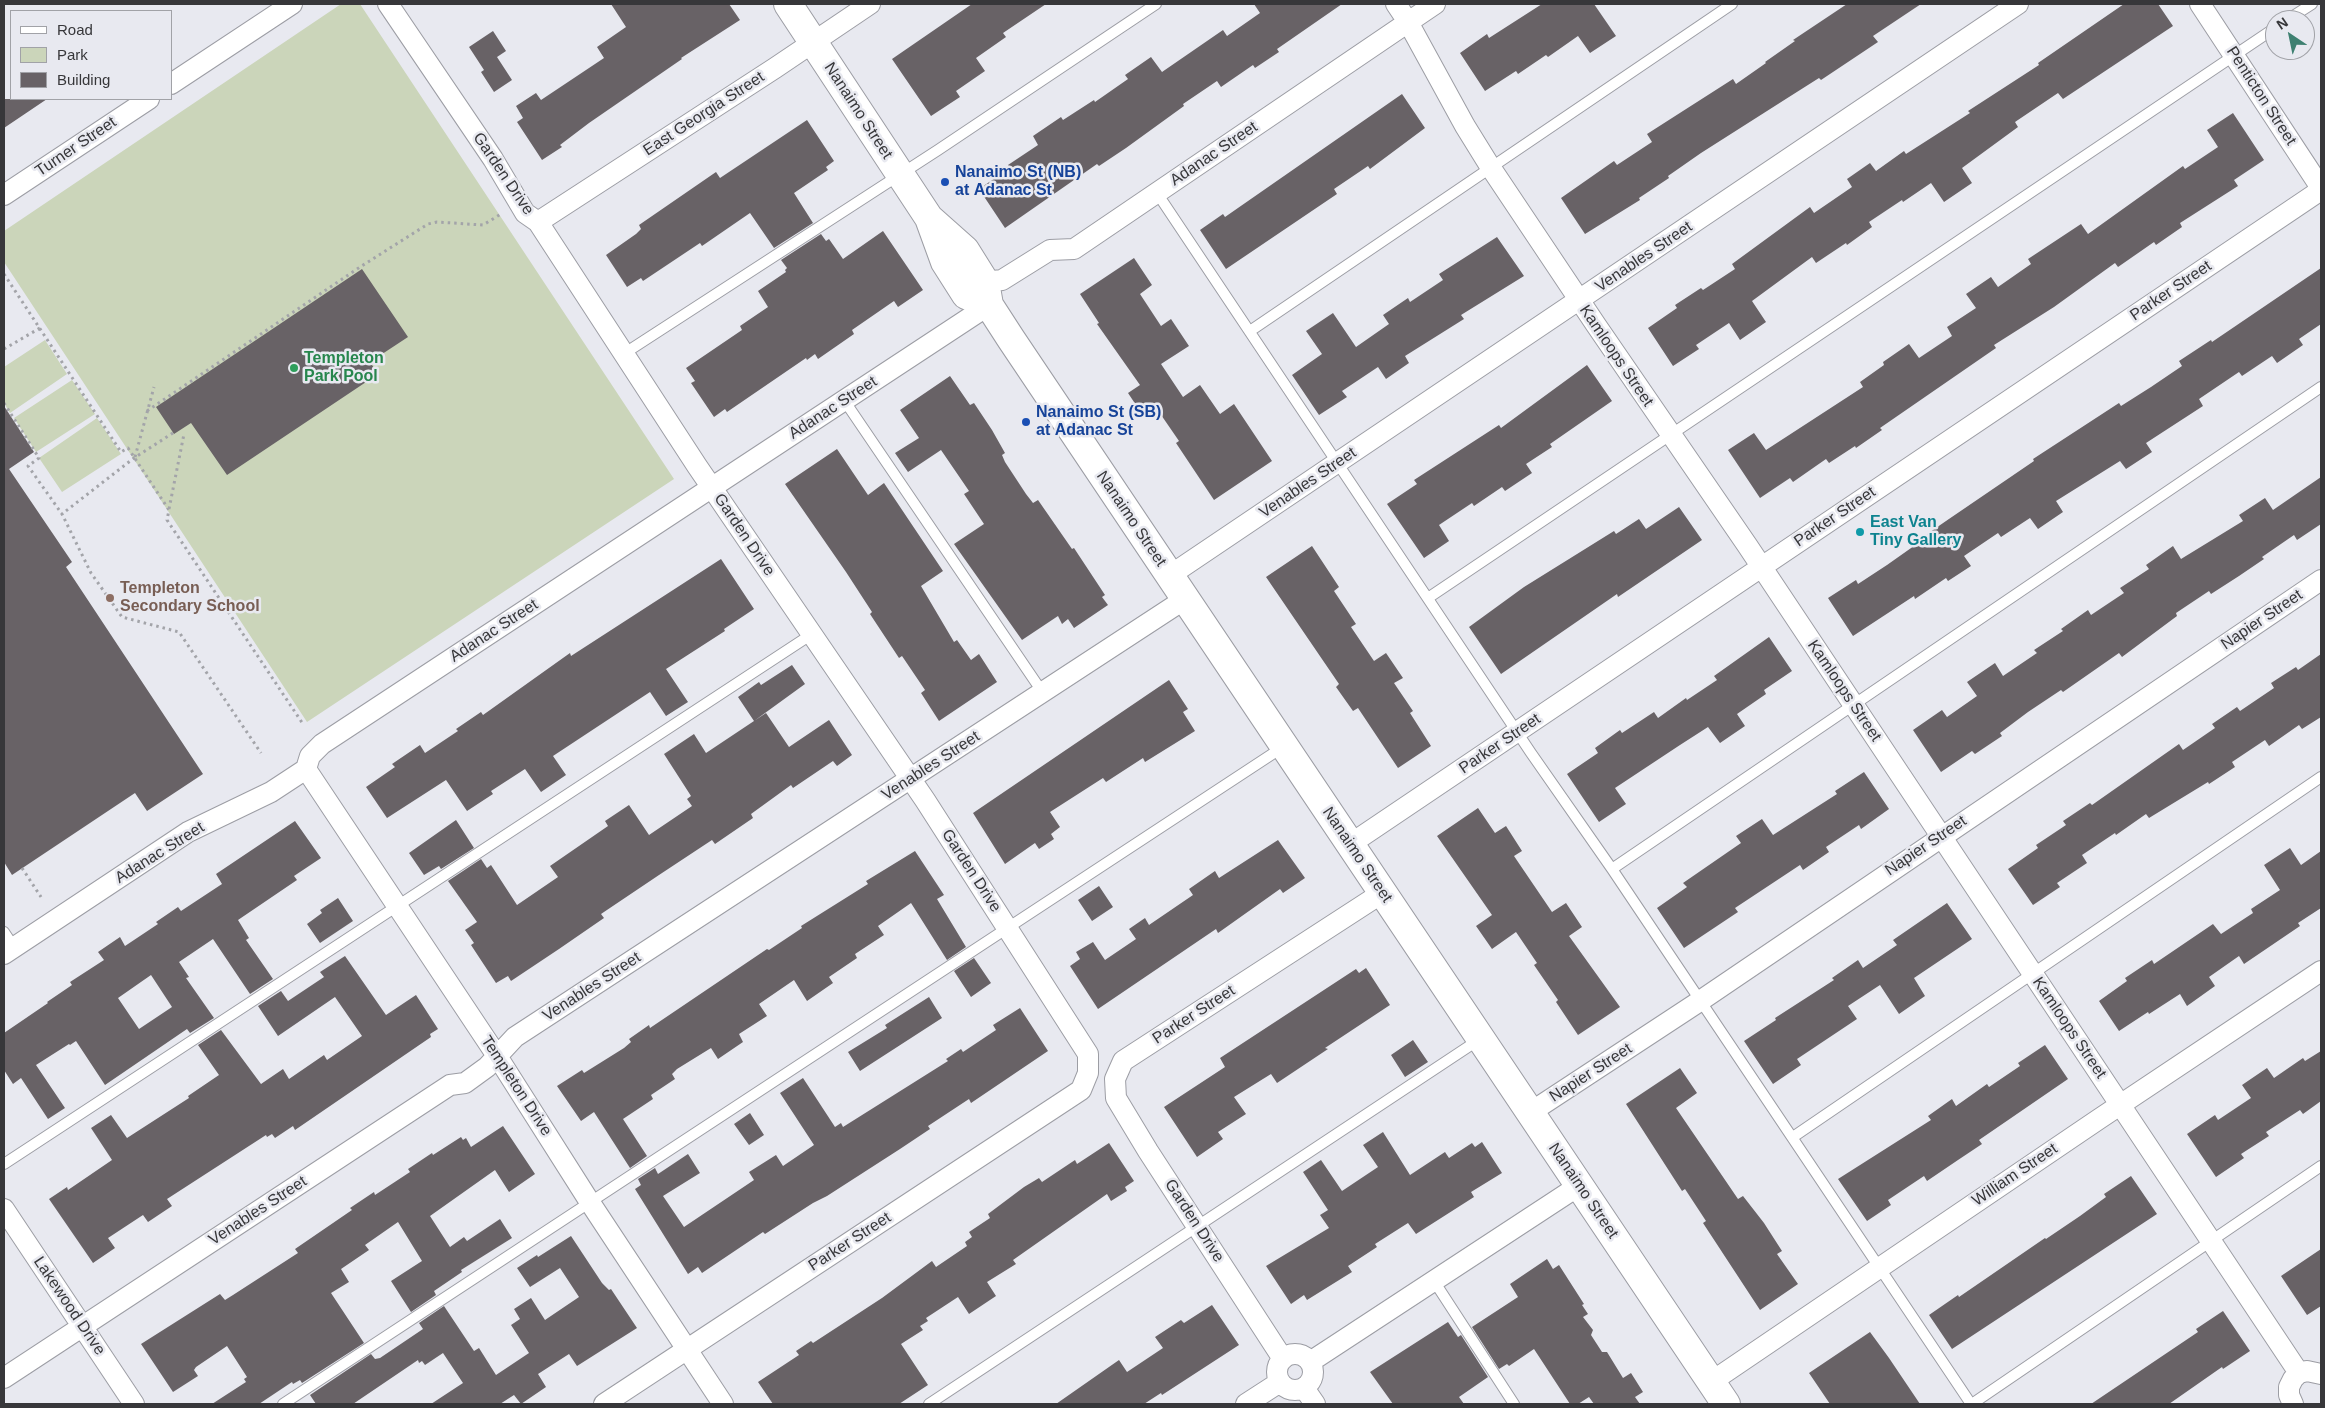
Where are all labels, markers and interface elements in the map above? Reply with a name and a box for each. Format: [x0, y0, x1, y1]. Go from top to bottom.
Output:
legend [10, 10, 172, 100]
north arrow [2265, 10, 2315, 60]
text: N [2274, 14, 2291, 33]
text: Road [57, 21, 93, 38]
street label: Penticton Street [2222, 43, 2300, 149]
text: Park [57, 46, 88, 63]
street label: Nanaimo Street [820, 59, 896, 163]
street label: East Georgia Street [640, 68, 768, 160]
text: Building [57, 71, 110, 88]
street label: Turner Street [32, 113, 120, 181]
street label: Adanac Street [1167, 118, 1261, 190]
street label: Garden Drive [468, 129, 538, 219]
place label: Nanaimo St (NB) at Adanac St [955, 163, 1081, 201]
marker: Nanaimo St (NB) at Adanac St [939, 176, 951, 188]
street label: Venables Street [1592, 217, 1696, 297]
street label: Parker Street [2127, 257, 2215, 325]
street label: Kamloops Street [1575, 302, 1657, 410]
place label: Templeton Park Pool [304, 349, 384, 387]
marker: Templeton Park Pool [288, 362, 300, 374]
street label: Adanac Street [785, 372, 881, 444]
place label: Nanaimo St (SB) at Adanac St [1036, 403, 1161, 441]
marker: Nanaimo St (SB) at Adanac St [1020, 416, 1032, 428]
street label: Venables Street [1256, 443, 1360, 523]
street label: Nanaimo Street [1092, 468, 1170, 570]
street label: Parker Street [1791, 483, 1879, 551]
street label: Garden Drive [709, 490, 779, 580]
place label: East Van Tiny Gallery [1870, 513, 1961, 551]
marker: East Van Tiny Gallery [1854, 526, 1866, 538]
place label: Templeton Secondary School [120, 579, 260, 617]
street label: Napier Street [2218, 586, 2306, 654]
marker: Templeton Secondary School [104, 592, 116, 604]
street label: Adanac Street [446, 595, 542, 667]
street label: Kamloops Street [1803, 637, 1885, 745]
street label: Parker Street [1456, 710, 1544, 778]
street label: Venables Street [878, 727, 984, 805]
street label: Nanaimo Street [1318, 804, 1396, 906]
street label: Napier Street [1882, 812, 1970, 880]
street label: Adanac Street [112, 818, 208, 888]
street label: Garden Drive [937, 826, 1005, 916]
street label: Venables Street [539, 948, 645, 1026]
street label: Kamloops Street [2028, 974, 2110, 1082]
street label: Parker Street [1149, 981, 1239, 1049]
street label: Templeton Drive [476, 1032, 556, 1140]
street label: Napier Street [1546, 1039, 1636, 1107]
street label: William Street [1969, 1139, 2061, 1211]
street label: Nanaimo Street [1544, 1140, 1622, 1242]
street label: Venables Street [205, 1172, 311, 1250]
street label: Garden Drive [1160, 1176, 1228, 1266]
street label: Parker Street [805, 1208, 895, 1276]
street label: Lakewood Drive [29, 1253, 109, 1359]

